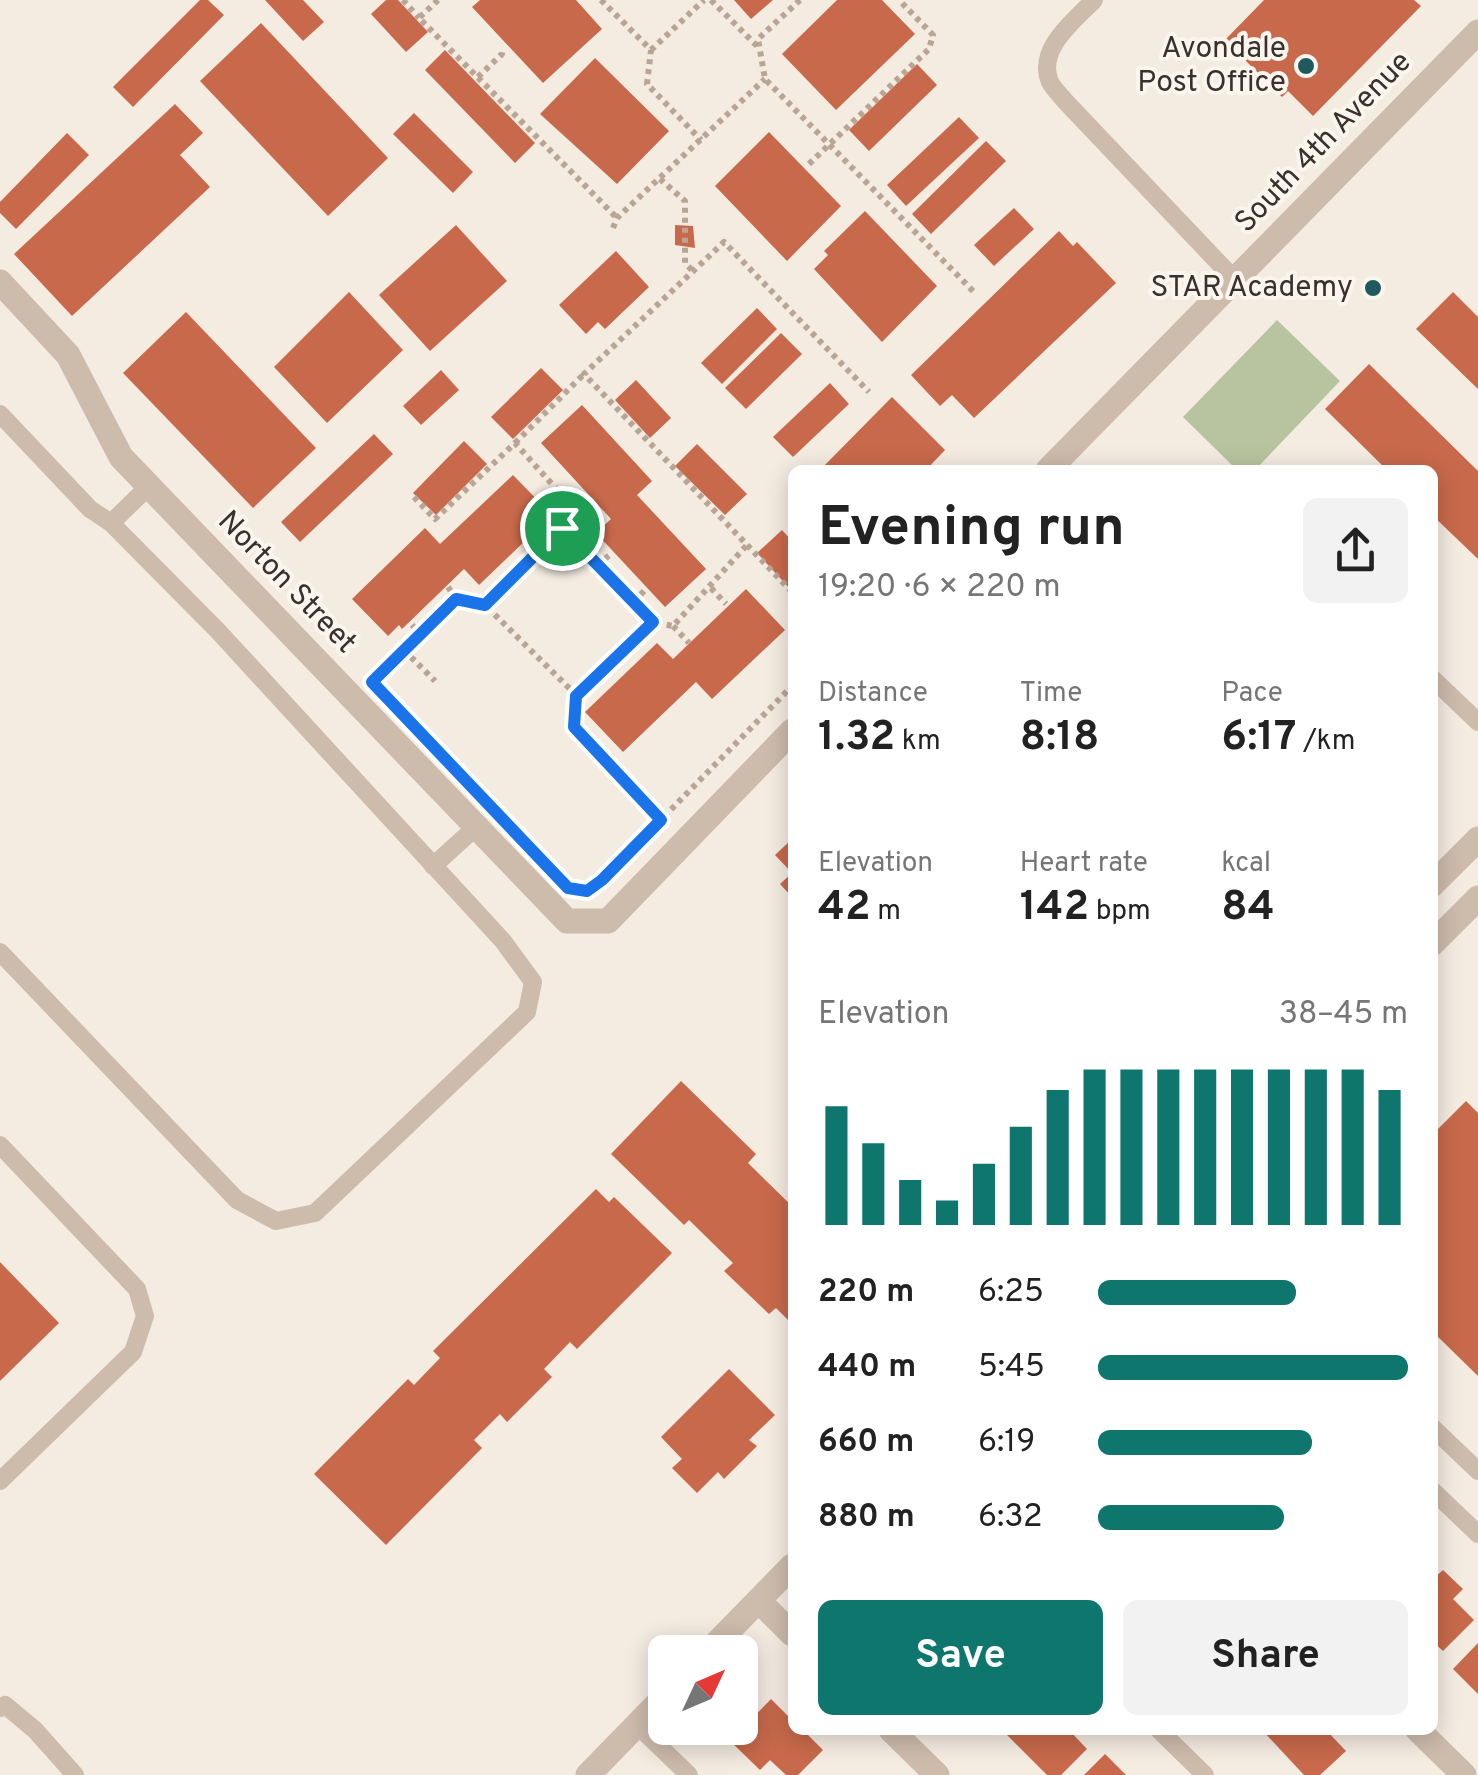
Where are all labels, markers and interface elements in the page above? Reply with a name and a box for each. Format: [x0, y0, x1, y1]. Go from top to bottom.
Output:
place label: Avondale Post Office [1137, 31, 1286, 102]
street label: South 4th Avenue [1228, 44, 1420, 242]
marker: Avondale Post Office [1295, 55, 1317, 77]
place label: STAR Academy [1150, 270, 1353, 307]
marker: STAR Academy [1362, 277, 1384, 299]
pin [520, 486, 605, 571]
text: Evening run [818, 495, 1125, 565]
button: share [1303, 498, 1408, 603]
icon: arrive [535, 501, 590, 556]
street label: Norton Street [209, 504, 363, 662]
text: 19:20 · 6 × 220 m [818, 568, 1061, 608]
text: Distance [818, 676, 928, 712]
text: Time [1020, 676, 1082, 712]
text: Pace [1221, 676, 1283, 712]
text: 1.32 [818, 712, 895, 765]
text: 8:18 [1020, 712, 1100, 765]
text: 6:17 [1221, 712, 1297, 765]
text: km [895, 724, 941, 760]
text: /km [1297, 724, 1355, 760]
text: Elevation [818, 846, 933, 882]
text: Heart rate [1020, 846, 1148, 882]
text: kcal [1221, 846, 1271, 882]
text: 42 [818, 882, 871, 935]
text: 142 [1020, 882, 1089, 935]
text: 84 [1221, 882, 1275, 935]
text: m [871, 894, 901, 930]
text: bpm [1089, 894, 1151, 930]
text: Elevation [818, 995, 950, 1035]
text: 38–45 m [1279, 995, 1408, 1035]
text: 220 m [818, 1273, 914, 1313]
text: 6:25 [978, 1273, 1044, 1313]
text: 440 m [818, 1348, 916, 1388]
text: 5:45 [978, 1348, 1045, 1388]
text: 660 m [818, 1423, 914, 1463]
text: 6:19 [978, 1423, 1035, 1463]
text: 880 m [818, 1498, 915, 1538]
text: 6:32 [978, 1498, 1043, 1538]
button: Save [818, 1600, 1103, 1715]
button: Share [1123, 1600, 1408, 1715]
north arrow [648, 1635, 758, 1745]
map controls [648, 1635, 758, 1745]

